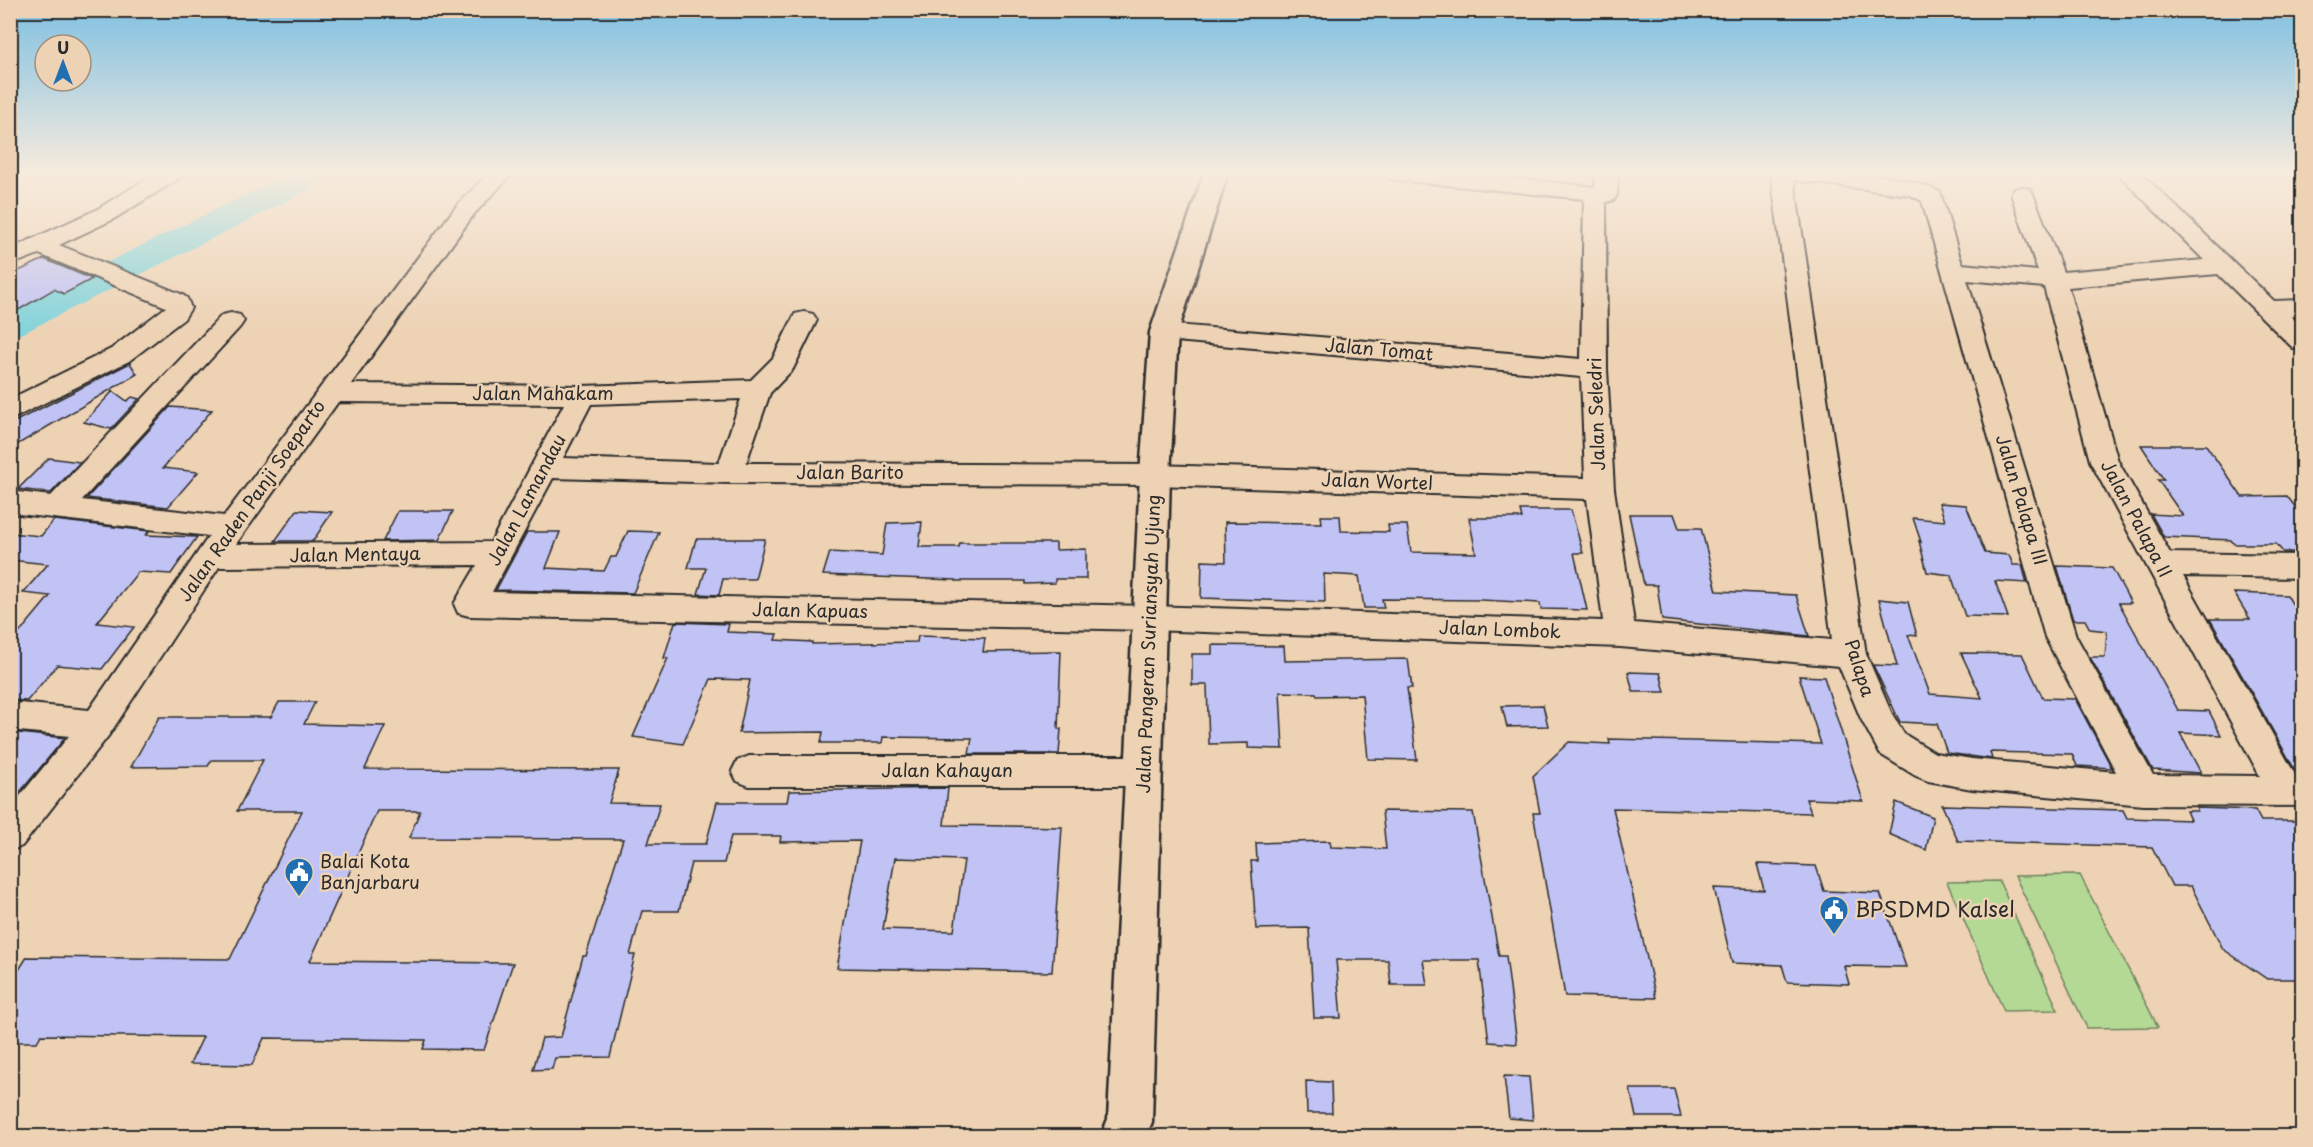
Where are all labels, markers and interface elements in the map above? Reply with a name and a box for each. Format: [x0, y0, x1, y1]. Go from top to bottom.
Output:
north arrow [33, 33, 93, 93]
text: U [57, 35, 69, 59]
street label: Jalan Tomat [1324, 330, 1435, 367]
street label: Jalan Seledri [1580, 357, 1611, 471]
street label: Jalan Mahakam [472, 379, 614, 406]
street label: Jalan Raden Panji Soeparto [171, 394, 331, 607]
street label: Jalan Lamandau [480, 429, 572, 570]
street label: Jalan Palapa III [1990, 431, 2055, 568]
street label: Jalan Palapa II [2095, 455, 2180, 582]
street label: Jalan Barito [796, 458, 904, 485]
street label: Jalan Wortel [1321, 465, 1433, 496]
street label: Jalan Pangeran Suriansyah Ujung [1129, 494, 1166, 794]
street label: Jalan Mentaya [289, 539, 421, 568]
street label: Jalan Kapuas [752, 595, 868, 624]
street label: Jalan Lombok [1439, 613, 1561, 644]
street label: Palapa [1838, 635, 1883, 701]
street label: Jalan Kahayan [881, 756, 1013, 783]
place label: Balai Kota Banjarbaru [320, 847, 420, 895]
public building icon: Balai Kota Banjarbaru [283, 856, 315, 898]
place label: BPSDMD Kalsel [1855, 892, 2015, 924]
public building icon: BPSDMD Kalsel [1818, 894, 1850, 936]

